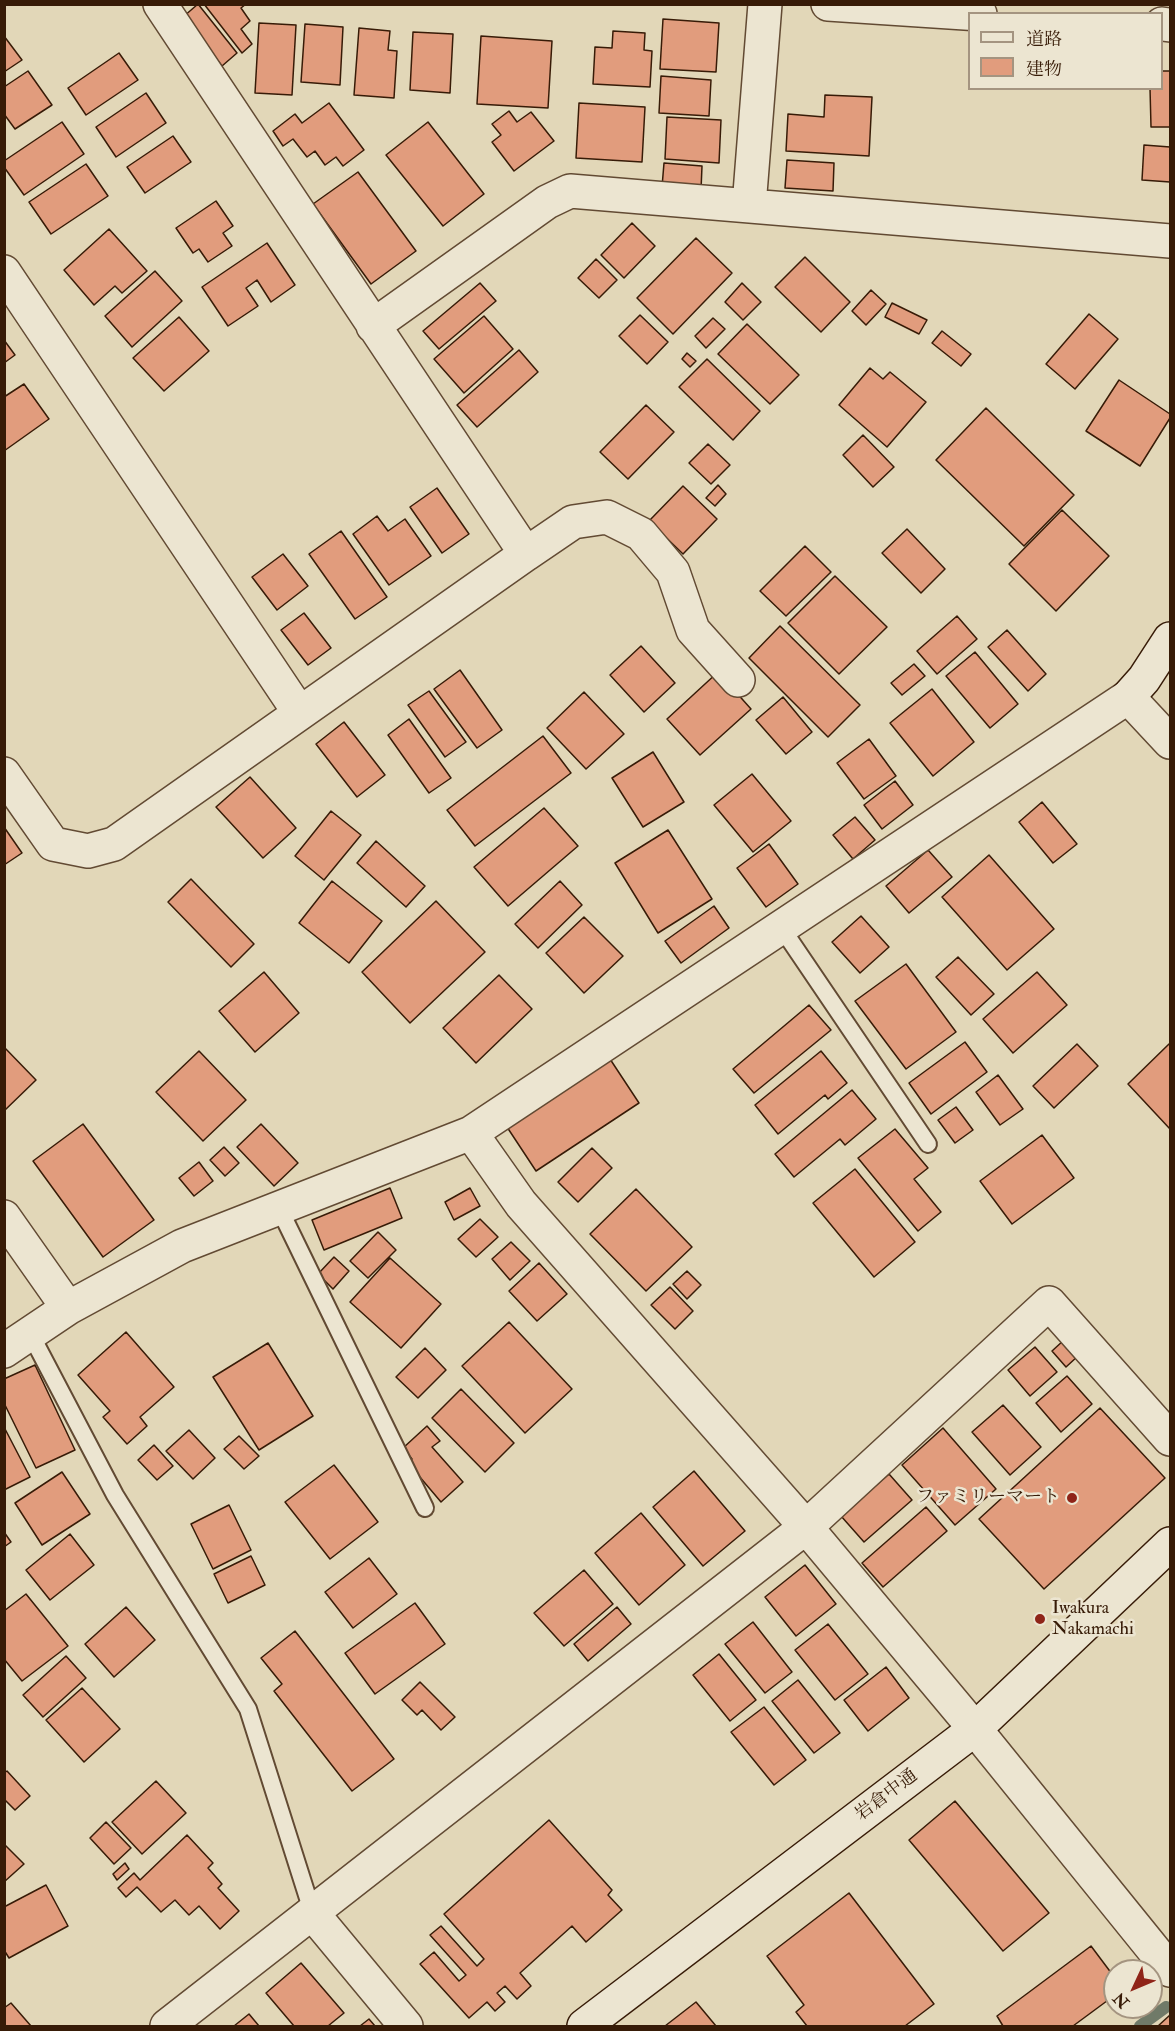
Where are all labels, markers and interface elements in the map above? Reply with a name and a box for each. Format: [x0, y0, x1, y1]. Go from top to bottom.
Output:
legend [968, 12, 1163, 90]
text: 道路 [1026, 28, 1062, 51]
text: 建物 [1026, 58, 1062, 81]
place label: ファミリーマート [916, 1487, 1060, 1509]
marker: ファミリーマート [1065, 1491, 1079, 1505]
place label: Iwakura Nakamachi [1052, 1598, 1134, 1640]
marker: Iwakura Nakamachi [1033, 1612, 1047, 1626]
street label: 岩倉中通 [852, 1766, 922, 1826]
north arrow [1103, 1959, 1163, 2019]
text: N [1109, 1988, 1134, 2012]

